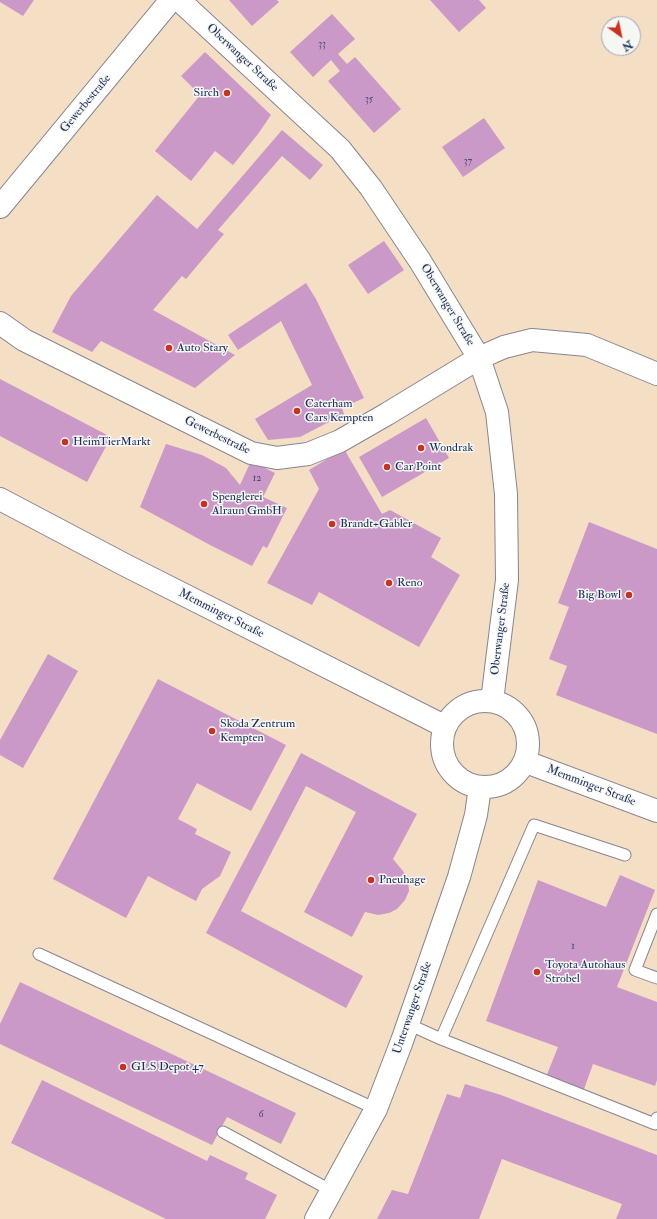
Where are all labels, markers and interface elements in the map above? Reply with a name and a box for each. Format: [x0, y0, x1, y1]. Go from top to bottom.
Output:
north arrow [601, 16, 641, 56]
street label: Oberwanger Straße [203, 21, 281, 95]
text: N [620, 38, 635, 54]
house number: 33 [318, 39, 326, 51]
street label: Gewerbestraße [57, 72, 115, 136]
place label: Sirch [194, 86, 219, 100]
marker: Sirch [222, 88, 232, 98]
house number: 35 [365, 94, 373, 106]
house number: 37 [464, 156, 472, 168]
street label: Oberwanger Straße [417, 261, 477, 349]
place label: Auto Stary [177, 341, 228, 355]
marker: Auto Stary [164, 343, 174, 353]
place label: Caterham Cars Kempten [305, 397, 373, 425]
marker: Caterham Cars Kempten [292, 406, 302, 416]
street label: Gewerbestraße [182, 414, 252, 458]
place label: HeimTierMarkt [73, 435, 151, 449]
marker: HeimTierMarkt [60, 437, 70, 447]
place label: Wondrak [429, 441, 473, 455]
marker: Wondrak [416, 443, 426, 453]
place label: Car Point [395, 460, 441, 474]
marker: Car Point [382, 462, 392, 472]
house number: 12 [253, 473, 261, 485]
place label: Spenglerei Alraun GmbH [212, 490, 282, 518]
marker: Spenglerei Alraun GmbH [199, 499, 209, 509]
place label: Brandt+Gabler [340, 517, 412, 531]
marker: Brandt+Gabler [327, 519, 337, 529]
place label: Reno [397, 576, 422, 590]
marker: Reno [384, 578, 394, 588]
street label: Oberwanger Straße [488, 582, 514, 676]
street label: Memminger Straße [176, 586, 266, 642]
place label: Big Bowl [578, 588, 621, 602]
marker: Big Bowl [624, 590, 634, 600]
place label: Skoda Zentrum Kempten [220, 717, 295, 745]
marker: Skoda Zentrum Kempten [207, 726, 217, 736]
street label: Memminger Straße [545, 762, 637, 810]
place label: Pneuhage [379, 873, 425, 887]
marker: Pneuhage [366, 875, 376, 885]
house number: 1 [571, 941, 575, 953]
place label: Toyota Autohaus Strobel [545, 958, 625, 986]
street label: Unterwanger Straße [390, 960, 436, 1056]
marker: Toyota Autohaus Strobel [532, 967, 542, 977]
place label: GLS Depot 47 [131, 1060, 204, 1074]
marker: GLS Depot 47 [118, 1062, 128, 1072]
house number: 6 [258, 1109, 264, 1121]

